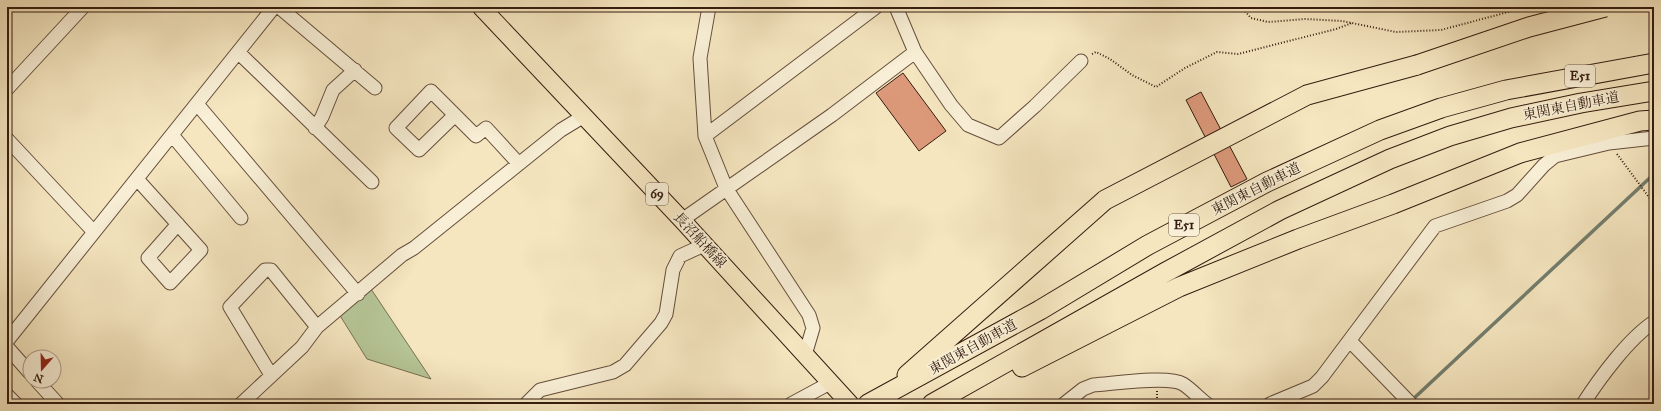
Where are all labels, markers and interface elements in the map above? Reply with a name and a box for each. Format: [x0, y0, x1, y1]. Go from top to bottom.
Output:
road number: E51 [1565, 65, 1595, 87]
street label: 東関東自動車道 [1521, 88, 1621, 124]
street label: 東関東自動車道 [1208, 159, 1304, 219]
road number: 69 [646, 183, 668, 205]
street label: 長沼船橋線 [670, 209, 730, 271]
road number: E51 [1169, 214, 1199, 236]
street label: 東関東自動車道 [926, 316, 1020, 378]
north arrow [22, 349, 62, 389]
text: N [32, 370, 45, 386]

